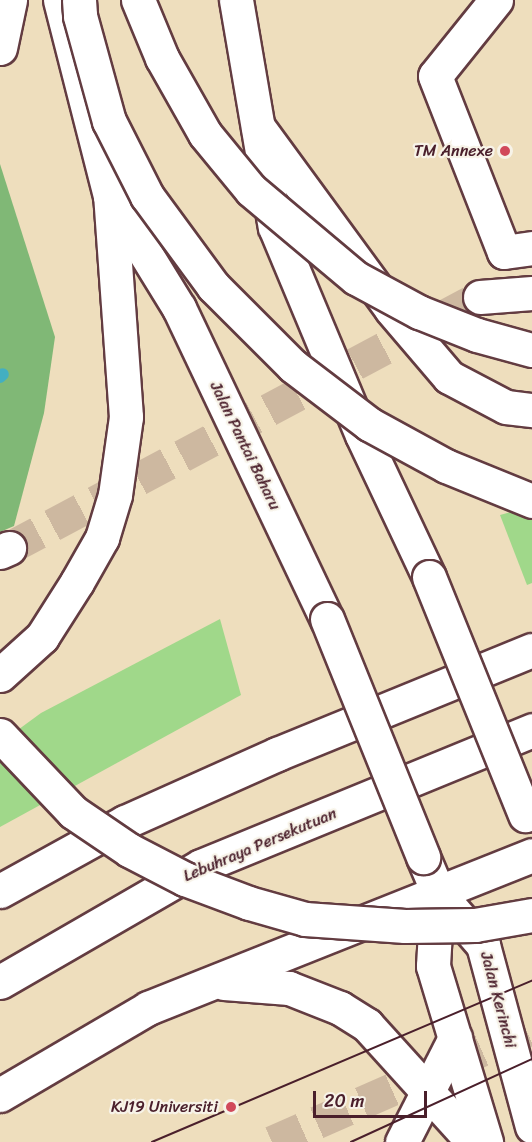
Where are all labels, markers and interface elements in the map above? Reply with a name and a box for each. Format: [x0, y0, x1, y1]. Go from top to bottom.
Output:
place label: TM Annexe [414, 141, 493, 161]
marker: TM Annexe [498, 144, 512, 158]
street label: Jalan Pantai Baharu [206, 379, 284, 513]
street label: Lebuhraya Persekutuan [180, 804, 340, 886]
street label: Jalan Kerinchi [476, 950, 520, 1050]
scale bar [316, 1079, 430, 1117]
text: 20 m [324, 1085, 364, 1117]
place label: KJ19 Universiti [111, 1097, 218, 1117]
marker: KJ19 Universiti [222, 1098, 240, 1116]

